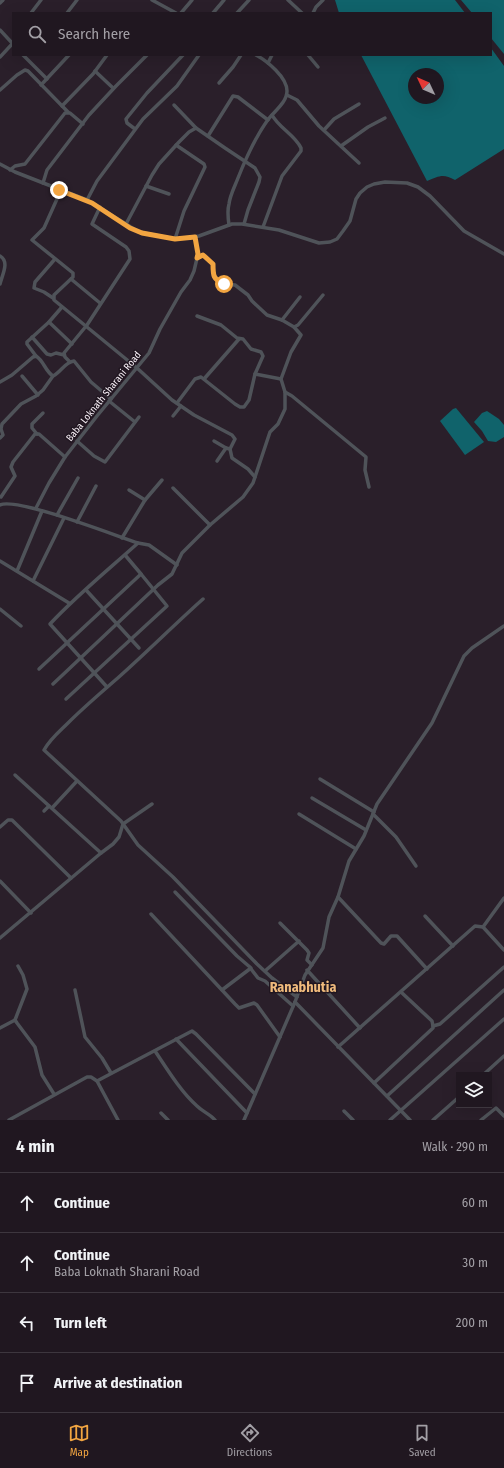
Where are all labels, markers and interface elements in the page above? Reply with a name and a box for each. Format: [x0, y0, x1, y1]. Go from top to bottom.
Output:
search box [12, 12, 492, 56]
icon: search [26, 23, 48, 45]
text: Search here [58, 25, 130, 43]
north arrow [408, 68, 444, 104]
route end [50, 181, 68, 199]
route start [215, 275, 233, 293]
street label: Baba Loknath Sharani Road [64, 349, 144, 444]
district label: Ranabhutia [270, 979, 336, 996]
map controls [456, 1072, 492, 1108]
button: layers [456, 1072, 492, 1108]
text: 4 min [16, 1136, 55, 1157]
text: Walk · 290 m [422, 1139, 488, 1154]
icon: ahead [16, 1192, 38, 1214]
text: Continue [54, 1194, 110, 1212]
text: 60 m [462, 1195, 488, 1210]
text: Continue [54, 1246, 110, 1264]
icon: ahead [16, 1252, 38, 1274]
text: 30 m [462, 1255, 488, 1270]
text: Baba Loknath Sharani Road [54, 1264, 200, 1279]
icon: left [16, 1312, 38, 1334]
text: Turn left [54, 1314, 107, 1332]
text: 200 m [456, 1315, 488, 1330]
icon: arrive [16, 1372, 38, 1394]
text: Arrive at destination [54, 1374, 182, 1392]
tab: Map [68, 1422, 90, 1459]
tab: Directions [227, 1422, 272, 1459]
tab: Saved [409, 1422, 436, 1459]

